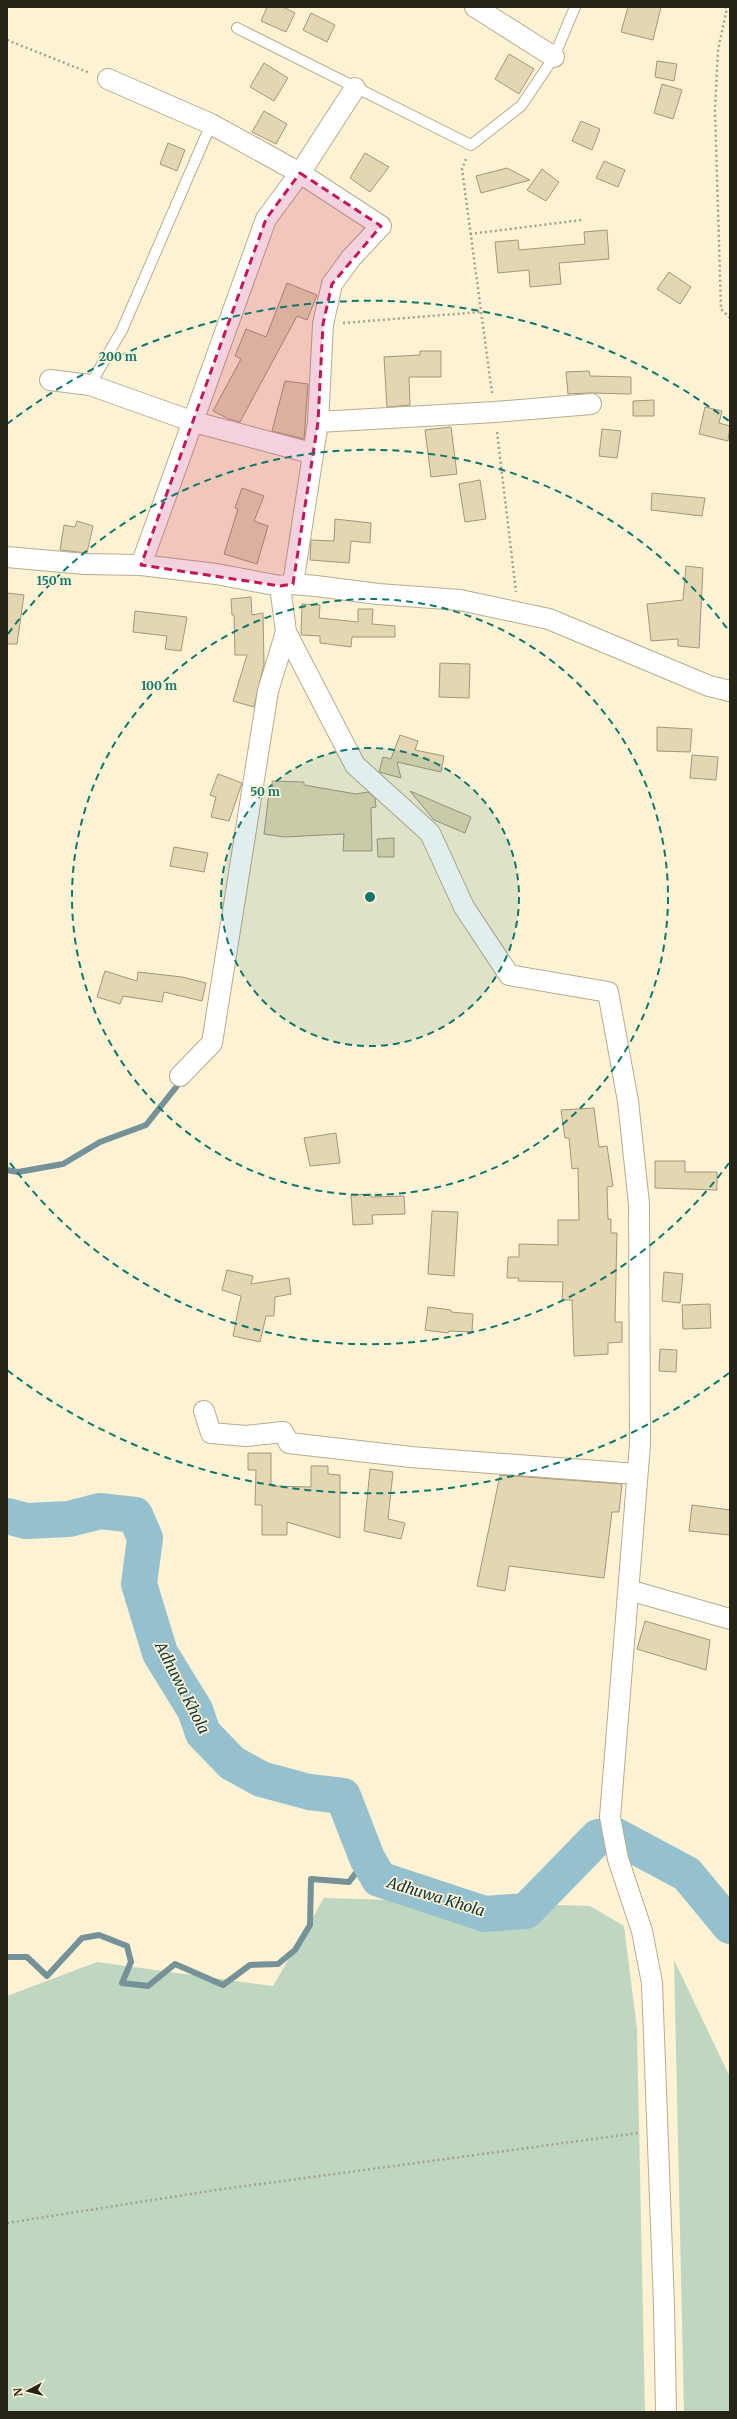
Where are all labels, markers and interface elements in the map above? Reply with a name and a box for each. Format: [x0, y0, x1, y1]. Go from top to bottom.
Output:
text: 200 m [99, 349, 137, 364]
text: 150 m [37, 573, 72, 588]
text: 100 m [141, 678, 177, 693]
text: 50 m [250, 784, 280, 799]
centre of rings [363, 890, 377, 904]
water label: Adhuwa Khola [151, 1638, 214, 1737]
water label: Adhuwa Khola [384, 1872, 487, 1920]
north arrow [8, 2371, 48, 2411]
text: N [11, 2387, 26, 2397]

